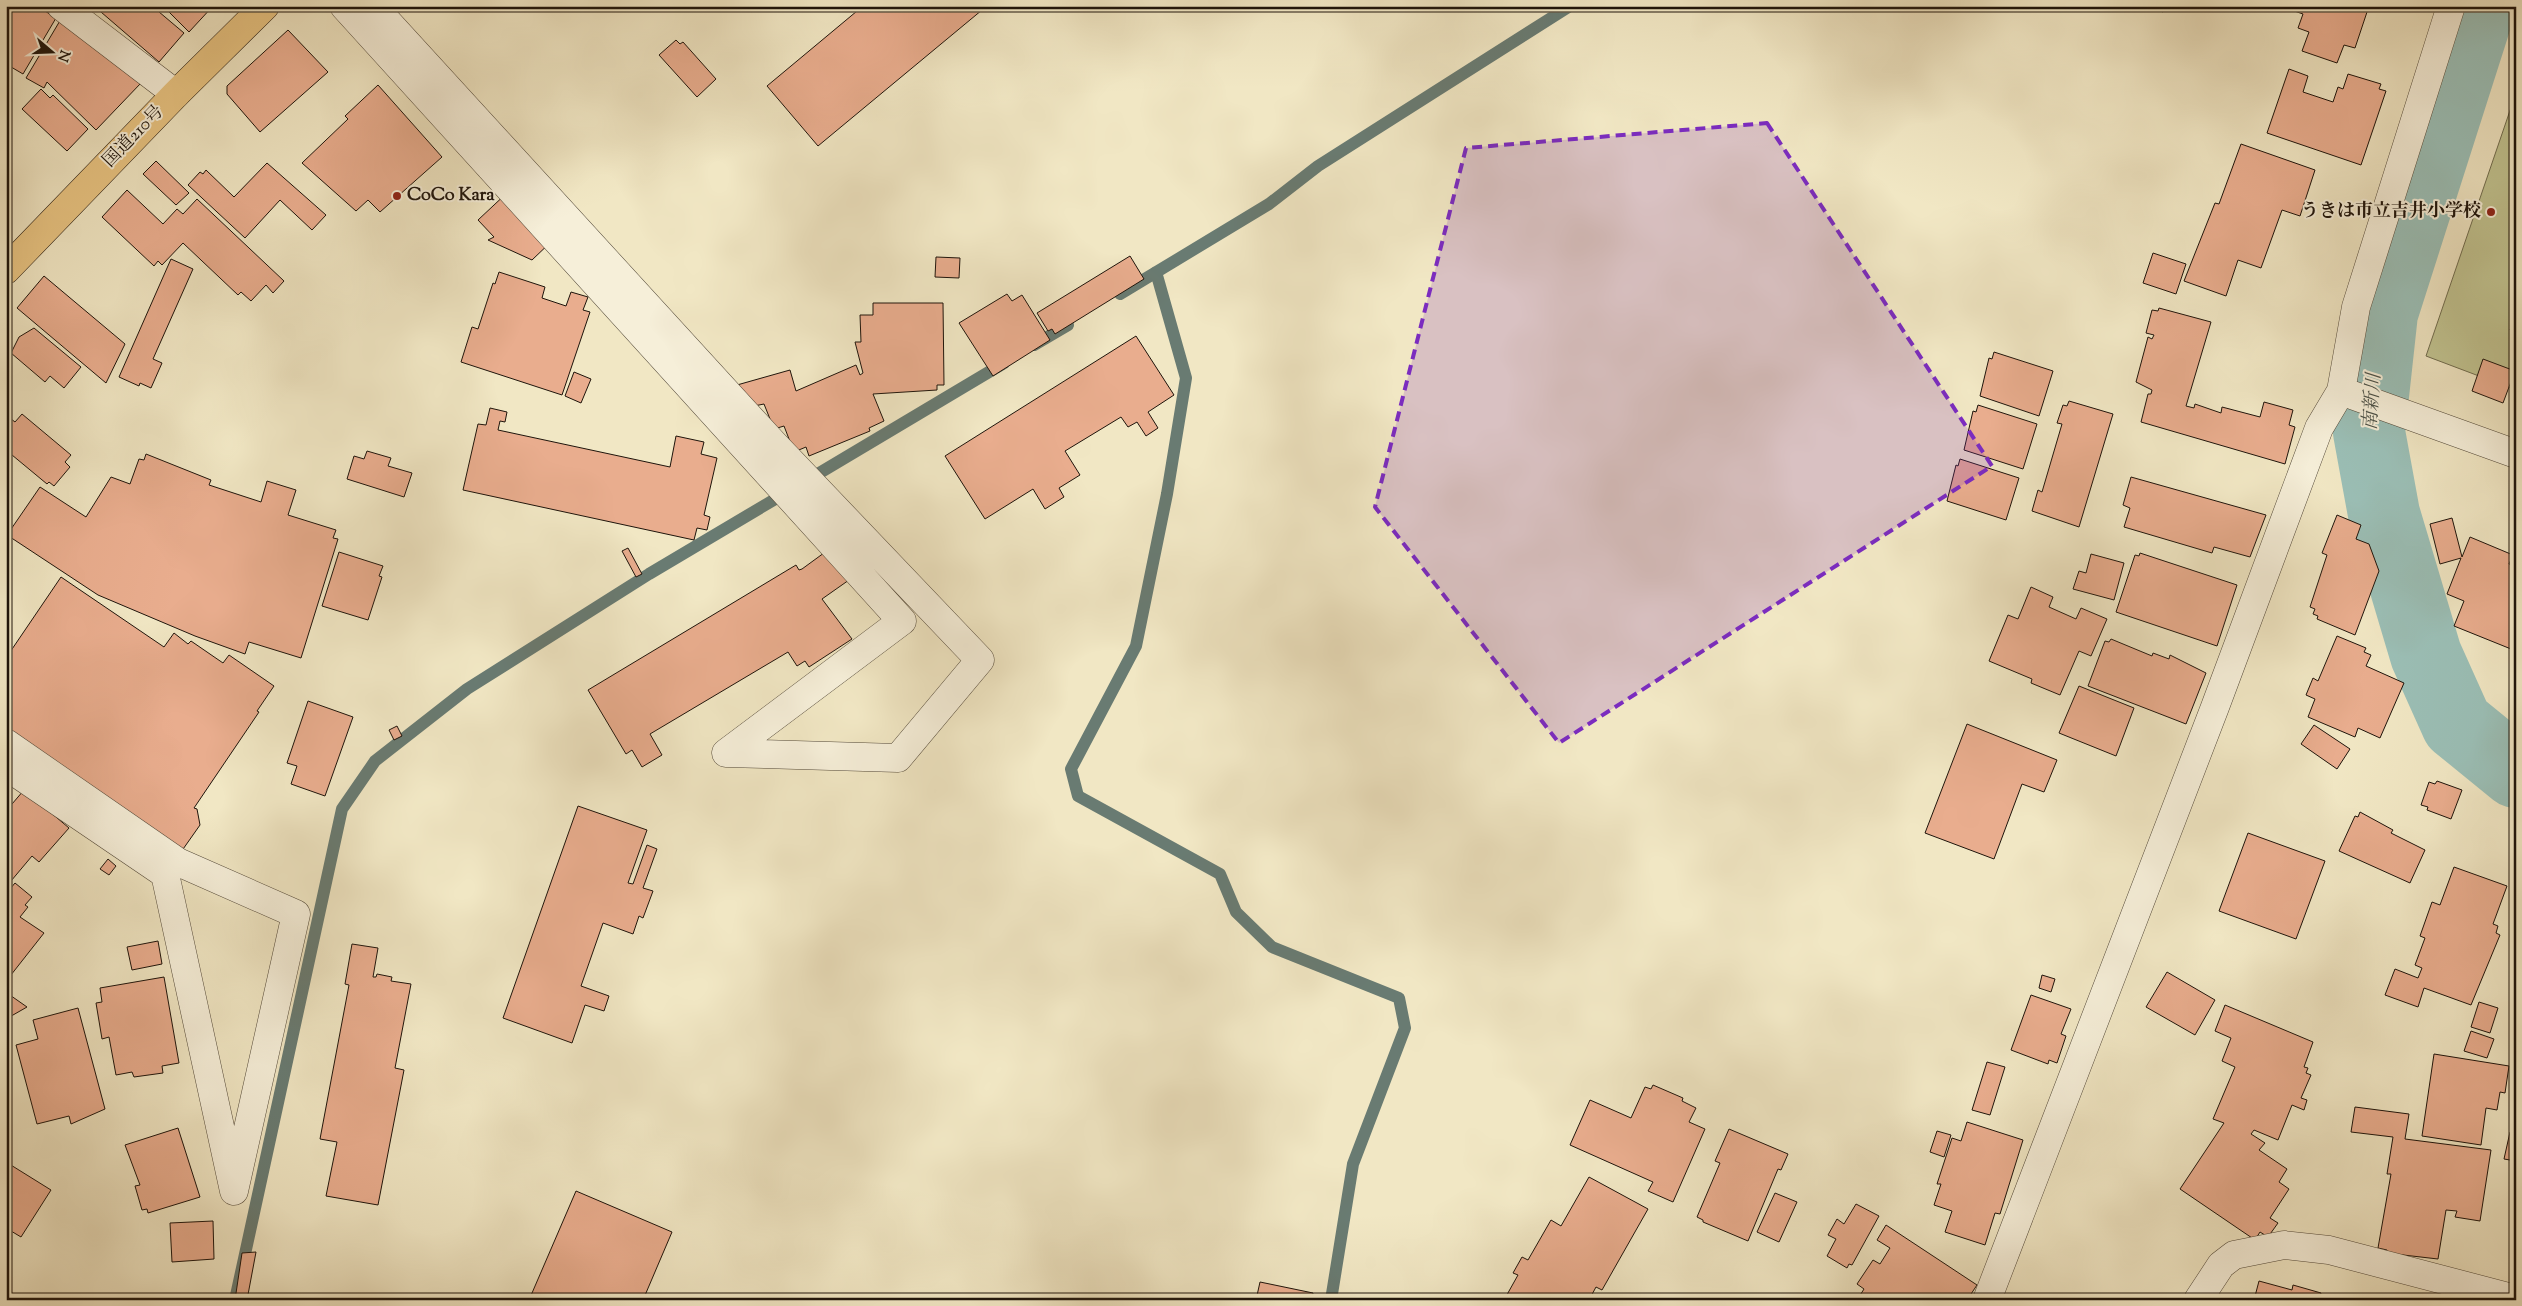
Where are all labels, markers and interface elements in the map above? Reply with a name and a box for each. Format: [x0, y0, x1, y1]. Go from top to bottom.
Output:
north arrow [28, 28, 78, 78]
text: N [51, 47, 74, 64]
street label: 国道210号 [98, 100, 170, 174]
place label: CoCo Kara [407, 183, 495, 209]
marker: CoCo Kara [391, 190, 403, 202]
place label: うきは市立吉井小学校 [2301, 199, 2481, 225]
marker: うきは市立吉井小学校 [2485, 206, 2497, 218]
water label: 南新川 [2358, 371, 2389, 431]

